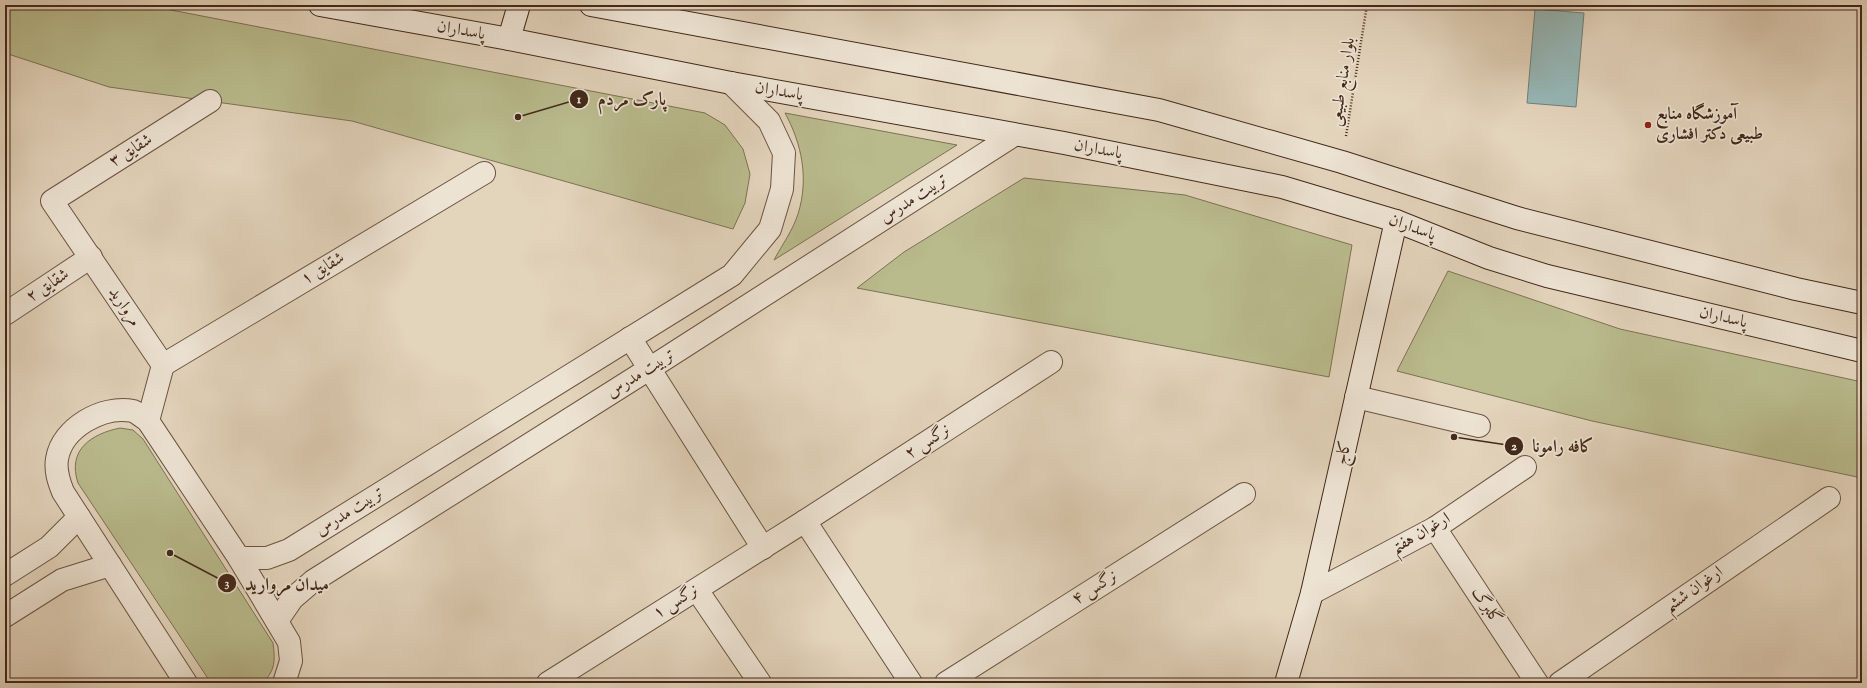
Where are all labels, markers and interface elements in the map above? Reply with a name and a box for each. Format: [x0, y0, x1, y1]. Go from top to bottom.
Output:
street label: پاسداران [435, 15, 488, 47]
street label: بلوار منابع طبیعی [1324, 36, 1364, 129]
street label: پاسداران [753, 76, 806, 108]
callout: پارک مردم [569, 84, 674, 114]
text: پارک مردم [598, 88, 668, 115]
text: 1 [576, 91, 582, 109]
place label: آموزشگاه منابع طبیعی دکتر افشاری [1656, 102, 1763, 147]
marker: آموزشگاه منابع طبیعی دکتر افشاری [1643, 120, 1653, 130]
street label: شقایق ۳ [105, 128, 157, 174]
street label: پاسداران [1072, 134, 1125, 167]
street label: تربیت مدرس [875, 168, 953, 230]
street label: پاسداران [1385, 208, 1440, 248]
street label: شقایق ۱ [297, 247, 349, 291]
street label: شقایق ۲ [22, 263, 74, 309]
street label: مروارید [102, 282, 146, 332]
street label: پاسداران [1697, 301, 1750, 335]
street label: تربیت مدرس [602, 343, 680, 405]
street label: نرگس ۲ [901, 418, 955, 466]
callout: کافه رامونا [1504, 431, 1602, 461]
text: کافه رامونا [1532, 435, 1594, 461]
street label: کاج [1330, 438, 1359, 468]
text: 2 [1511, 438, 1517, 456]
street label: تربیت مدرس [311, 481, 389, 543]
street label: ارغوان هفتم [1387, 507, 1457, 563]
street label: ارغوان ششم [1660, 561, 1730, 622]
street label: نرگس ۴ [1067, 565, 1123, 611]
callout: میدان مروارید [217, 568, 337, 598]
text: میدان مروارید [245, 573, 329, 599]
text: 3 [225, 575, 230, 593]
street label: نرگس ۱ [648, 579, 704, 625]
street label: گلبرگ [1465, 582, 1507, 630]

